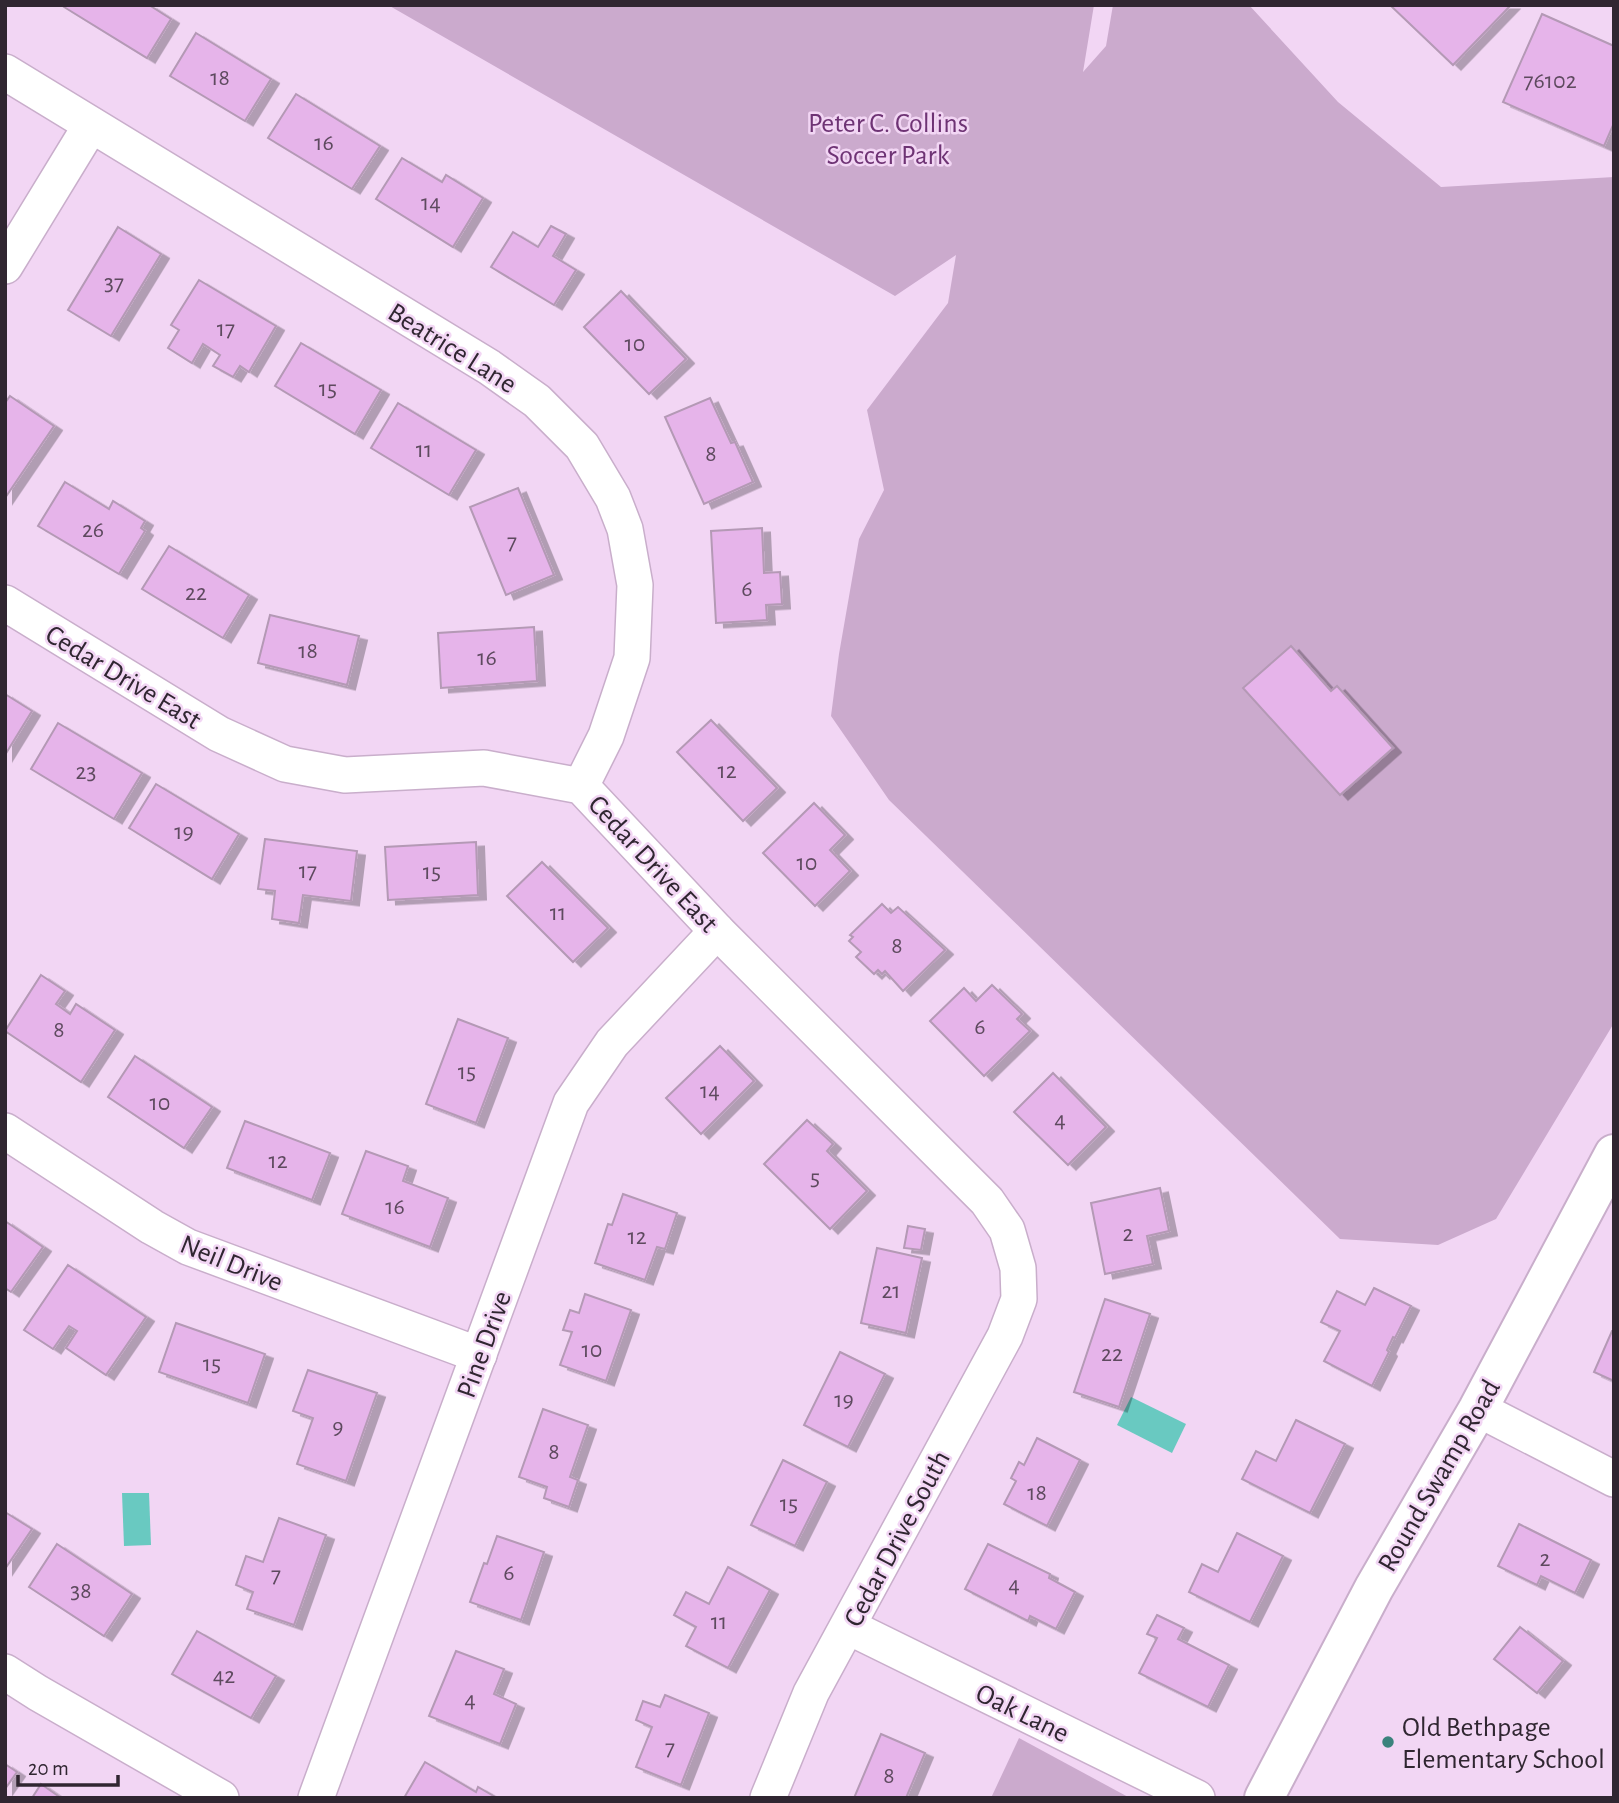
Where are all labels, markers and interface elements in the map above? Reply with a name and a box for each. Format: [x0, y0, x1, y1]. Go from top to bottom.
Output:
house number: 18 [210, 66, 230, 90]
house number: 76102 [1523, 69, 1577, 93]
park label: Peter C. Collins Soccer Park [808, 110, 968, 170]
house number: 16 [314, 131, 334, 155]
house number: 14 [421, 191, 441, 215]
house number: 37 [104, 271, 124, 295]
street label: Beatrice Lane [383, 298, 521, 399]
house number: 17 [217, 317, 235, 341]
house number: 10 [625, 332, 645, 356]
house number: 15 [319, 377, 337, 401]
house number: 11 [416, 438, 432, 462]
house number: 8 [705, 442, 717, 466]
house number: 26 [82, 518, 104, 542]
house number: 7 [507, 530, 517, 554]
house number: 6 [741, 577, 753, 601]
house number: 22 [185, 581, 207, 605]
street label: Cedar Drive East [40, 620, 206, 735]
house number: 18 [298, 639, 318, 663]
house number: 16 [477, 646, 497, 670]
house number: 12 [717, 759, 737, 783]
house number: 23 [76, 760, 96, 784]
street label: Cedar Drive East [582, 791, 723, 938]
house number: 19 [174, 820, 194, 844]
house number: 10 [797, 851, 817, 875]
house number: 17 [299, 859, 317, 883]
house number: 15 [423, 860, 441, 884]
house number: 11 [550, 901, 566, 925]
house number: 8 [891, 934, 903, 958]
house number: 6 [974, 1015, 986, 1039]
house number: 8 [53, 1018, 65, 1042]
house number: 15 [458, 1060, 476, 1084]
house number: 14 [700, 1079, 720, 1103]
house number: 10 [150, 1091, 170, 1115]
house number: 4 [1054, 1108, 1066, 1132]
house number: 12 [268, 1149, 288, 1173]
house number: 5 [810, 1166, 820, 1190]
house number: 16 [385, 1195, 405, 1219]
house number: 2 [1123, 1222, 1134, 1246]
house number: 12 [627, 1225, 647, 1249]
street label: Neil Drive [176, 1231, 287, 1297]
house number: 21 [881, 1279, 901, 1303]
street label: Pine Drive [453, 1287, 517, 1402]
house number: 10 [582, 1338, 602, 1362]
house number: 22 [1101, 1342, 1123, 1366]
house number: 15 [203, 1352, 221, 1376]
street label: Round Swamp Road [1373, 1375, 1506, 1577]
house number: 19 [834, 1388, 854, 1412]
house number: 9 [332, 1415, 344, 1439]
house number: 8 [548, 1440, 560, 1464]
street label: Cedar Drive South [840, 1446, 956, 1632]
house number: 18 [1027, 1481, 1047, 1505]
house number: 15 [780, 1492, 798, 1516]
house number: 2 [1540, 1547, 1551, 1571]
house number: 6 [503, 1561, 515, 1585]
house number: 7 [271, 1563, 281, 1587]
house number: 4 [1008, 1573, 1020, 1597]
house number: 38 [70, 1579, 92, 1603]
house number: 11 [711, 1610, 727, 1634]
house number: 42 [213, 1664, 235, 1688]
street label: Oak Lane [971, 1679, 1073, 1748]
house number: 4 [464, 1688, 476, 1712]
place label: Old Bethpage Elementary School [1402, 1714, 1605, 1774]
marker: Old Bethpage Elementary School [1380, 1734, 1396, 1750]
house number: 7 [665, 1736, 675, 1760]
scale bar [18, 1744, 117, 1788]
text: 20 m [28, 1758, 69, 1779]
house number: 8 [883, 1764, 895, 1788]

